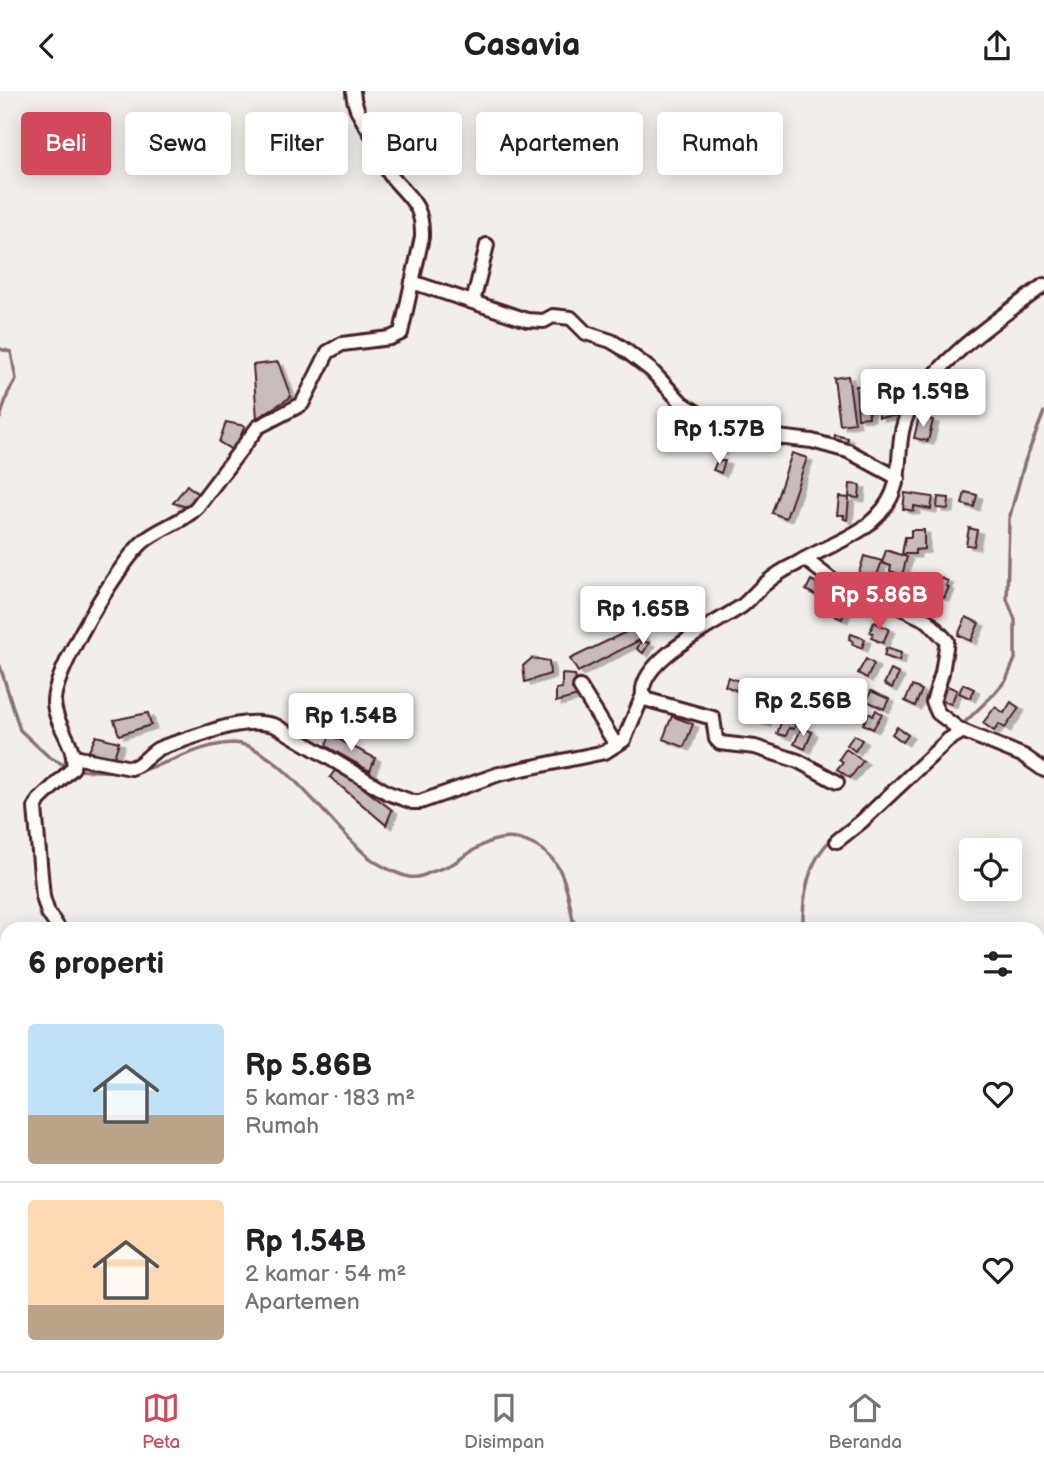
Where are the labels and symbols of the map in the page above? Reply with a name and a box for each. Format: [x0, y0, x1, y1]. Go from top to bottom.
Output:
pin: Rp 1.59B [851, 369, 995, 429]
pin: Rp 1.57B [647, 407, 791, 466]
pin: Rp 5.86B [807, 573, 951, 632]
pin: Rp 1.65B [571, 587, 715, 646]
pin: Rp 2.56B [731, 679, 875, 738]
pin: Rp 1.54B [279, 693, 423, 753]

